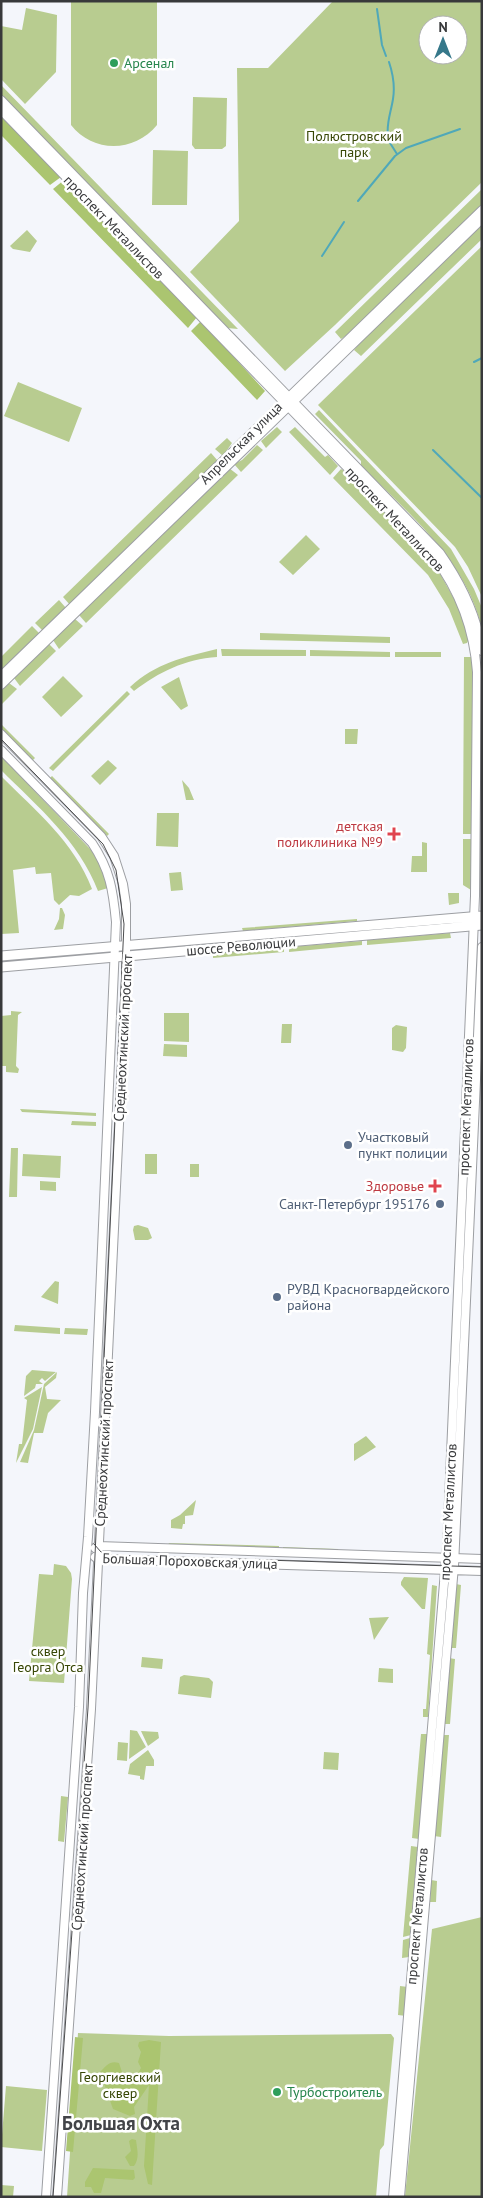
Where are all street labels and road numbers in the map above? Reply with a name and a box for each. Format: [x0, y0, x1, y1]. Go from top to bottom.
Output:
street label: проспект Металлистов [60, 171, 168, 283]
street label: Апрельская улица [196, 398, 286, 488]
street label: проспект Металлистов [342, 463, 448, 575]
street label: шоссе Революции [186, 932, 296, 960]
street label: Среднеохтинский проспект [110, 954, 136, 1122]
street label: проспект Металлистов [455, 1038, 477, 1176]
street label: Среднеохтинский проспект [91, 1359, 117, 1527]
street label: проспект Металлистов [435, 1443, 461, 1581]
street label: Большая Пороховская улица [102, 1549, 278, 1573]
street label: Среднеохтинский проспект [67, 1762, 97, 1931]
street label: проспект Металлистов [402, 1847, 432, 1985]

